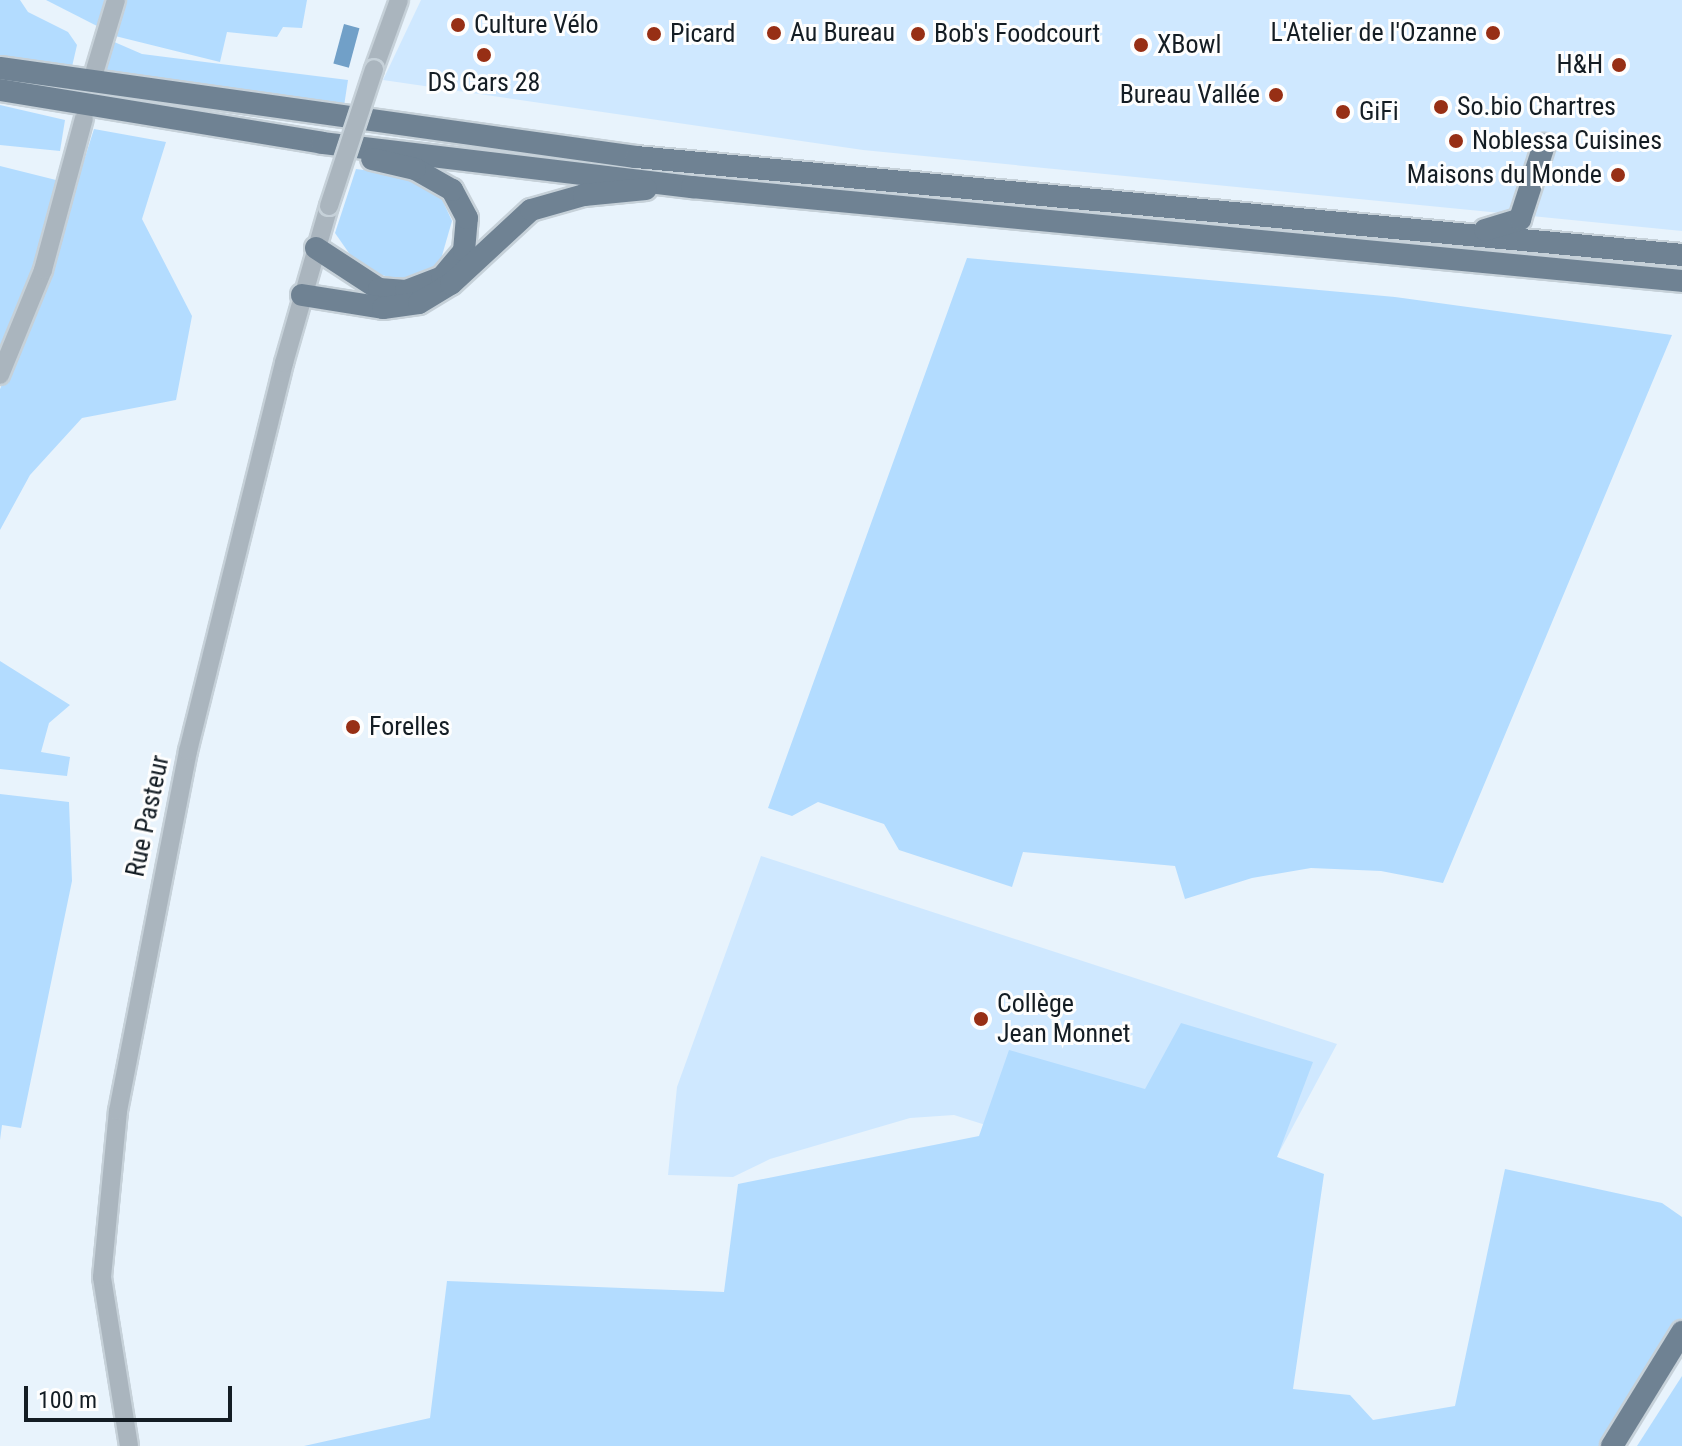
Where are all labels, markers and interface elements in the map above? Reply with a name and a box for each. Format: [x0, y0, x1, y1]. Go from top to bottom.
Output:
place label: Culture Vélo [474, 9, 599, 41]
marker: Culture Vélo [449, 16, 467, 34]
place label: Au Bureau [790, 17, 895, 49]
place label: L'Atelier de l'Ozanne [1271, 17, 1477, 49]
place label: Picard [670, 18, 735, 50]
place label: Bob's Foodcourt [934, 18, 1100, 50]
marker: Au Bureau [765, 24, 783, 42]
marker: L'Atelier de l'Ozanne [1484, 24, 1502, 42]
marker: Picard [645, 25, 663, 43]
marker: Bob's Foodcourt [909, 25, 927, 43]
place label: XBowl [1157, 29, 1221, 61]
marker: XBowl [1132, 36, 1150, 54]
marker: DS Cars 28 [475, 46, 493, 64]
place label: H&H [1557, 49, 1603, 81]
marker: H&H [1610, 56, 1628, 74]
place label: DS Cars 28 [428, 67, 540, 99]
place label: Bureau Vallée [1120, 79, 1260, 111]
marker: Bureau Vallée [1267, 86, 1285, 104]
place label: So.bio Chartres [1457, 91, 1616, 123]
place label: GiFi [1359, 96, 1399, 128]
marker: So.bio Chartres [1432, 98, 1450, 116]
marker: GiFi [1334, 103, 1352, 121]
place label: Noblessa Cuisines [1472, 125, 1662, 157]
marker: Noblessa Cuisines [1447, 132, 1465, 150]
place label: Maisons du Monde [1407, 159, 1602, 191]
marker: Maisons du Monde [1609, 166, 1627, 184]
place label: Forelles [369, 711, 450, 743]
marker: Forelles [344, 718, 362, 736]
street label: Rue Pasteur [120, 752, 176, 880]
place label: Collège Jean Monnet [997, 988, 1131, 1050]
marker: Collège Jean Monnet [972, 1010, 990, 1028]
scale bar [28, 1370, 236, 1420]
text: 100 m [38, 1386, 97, 1414]

